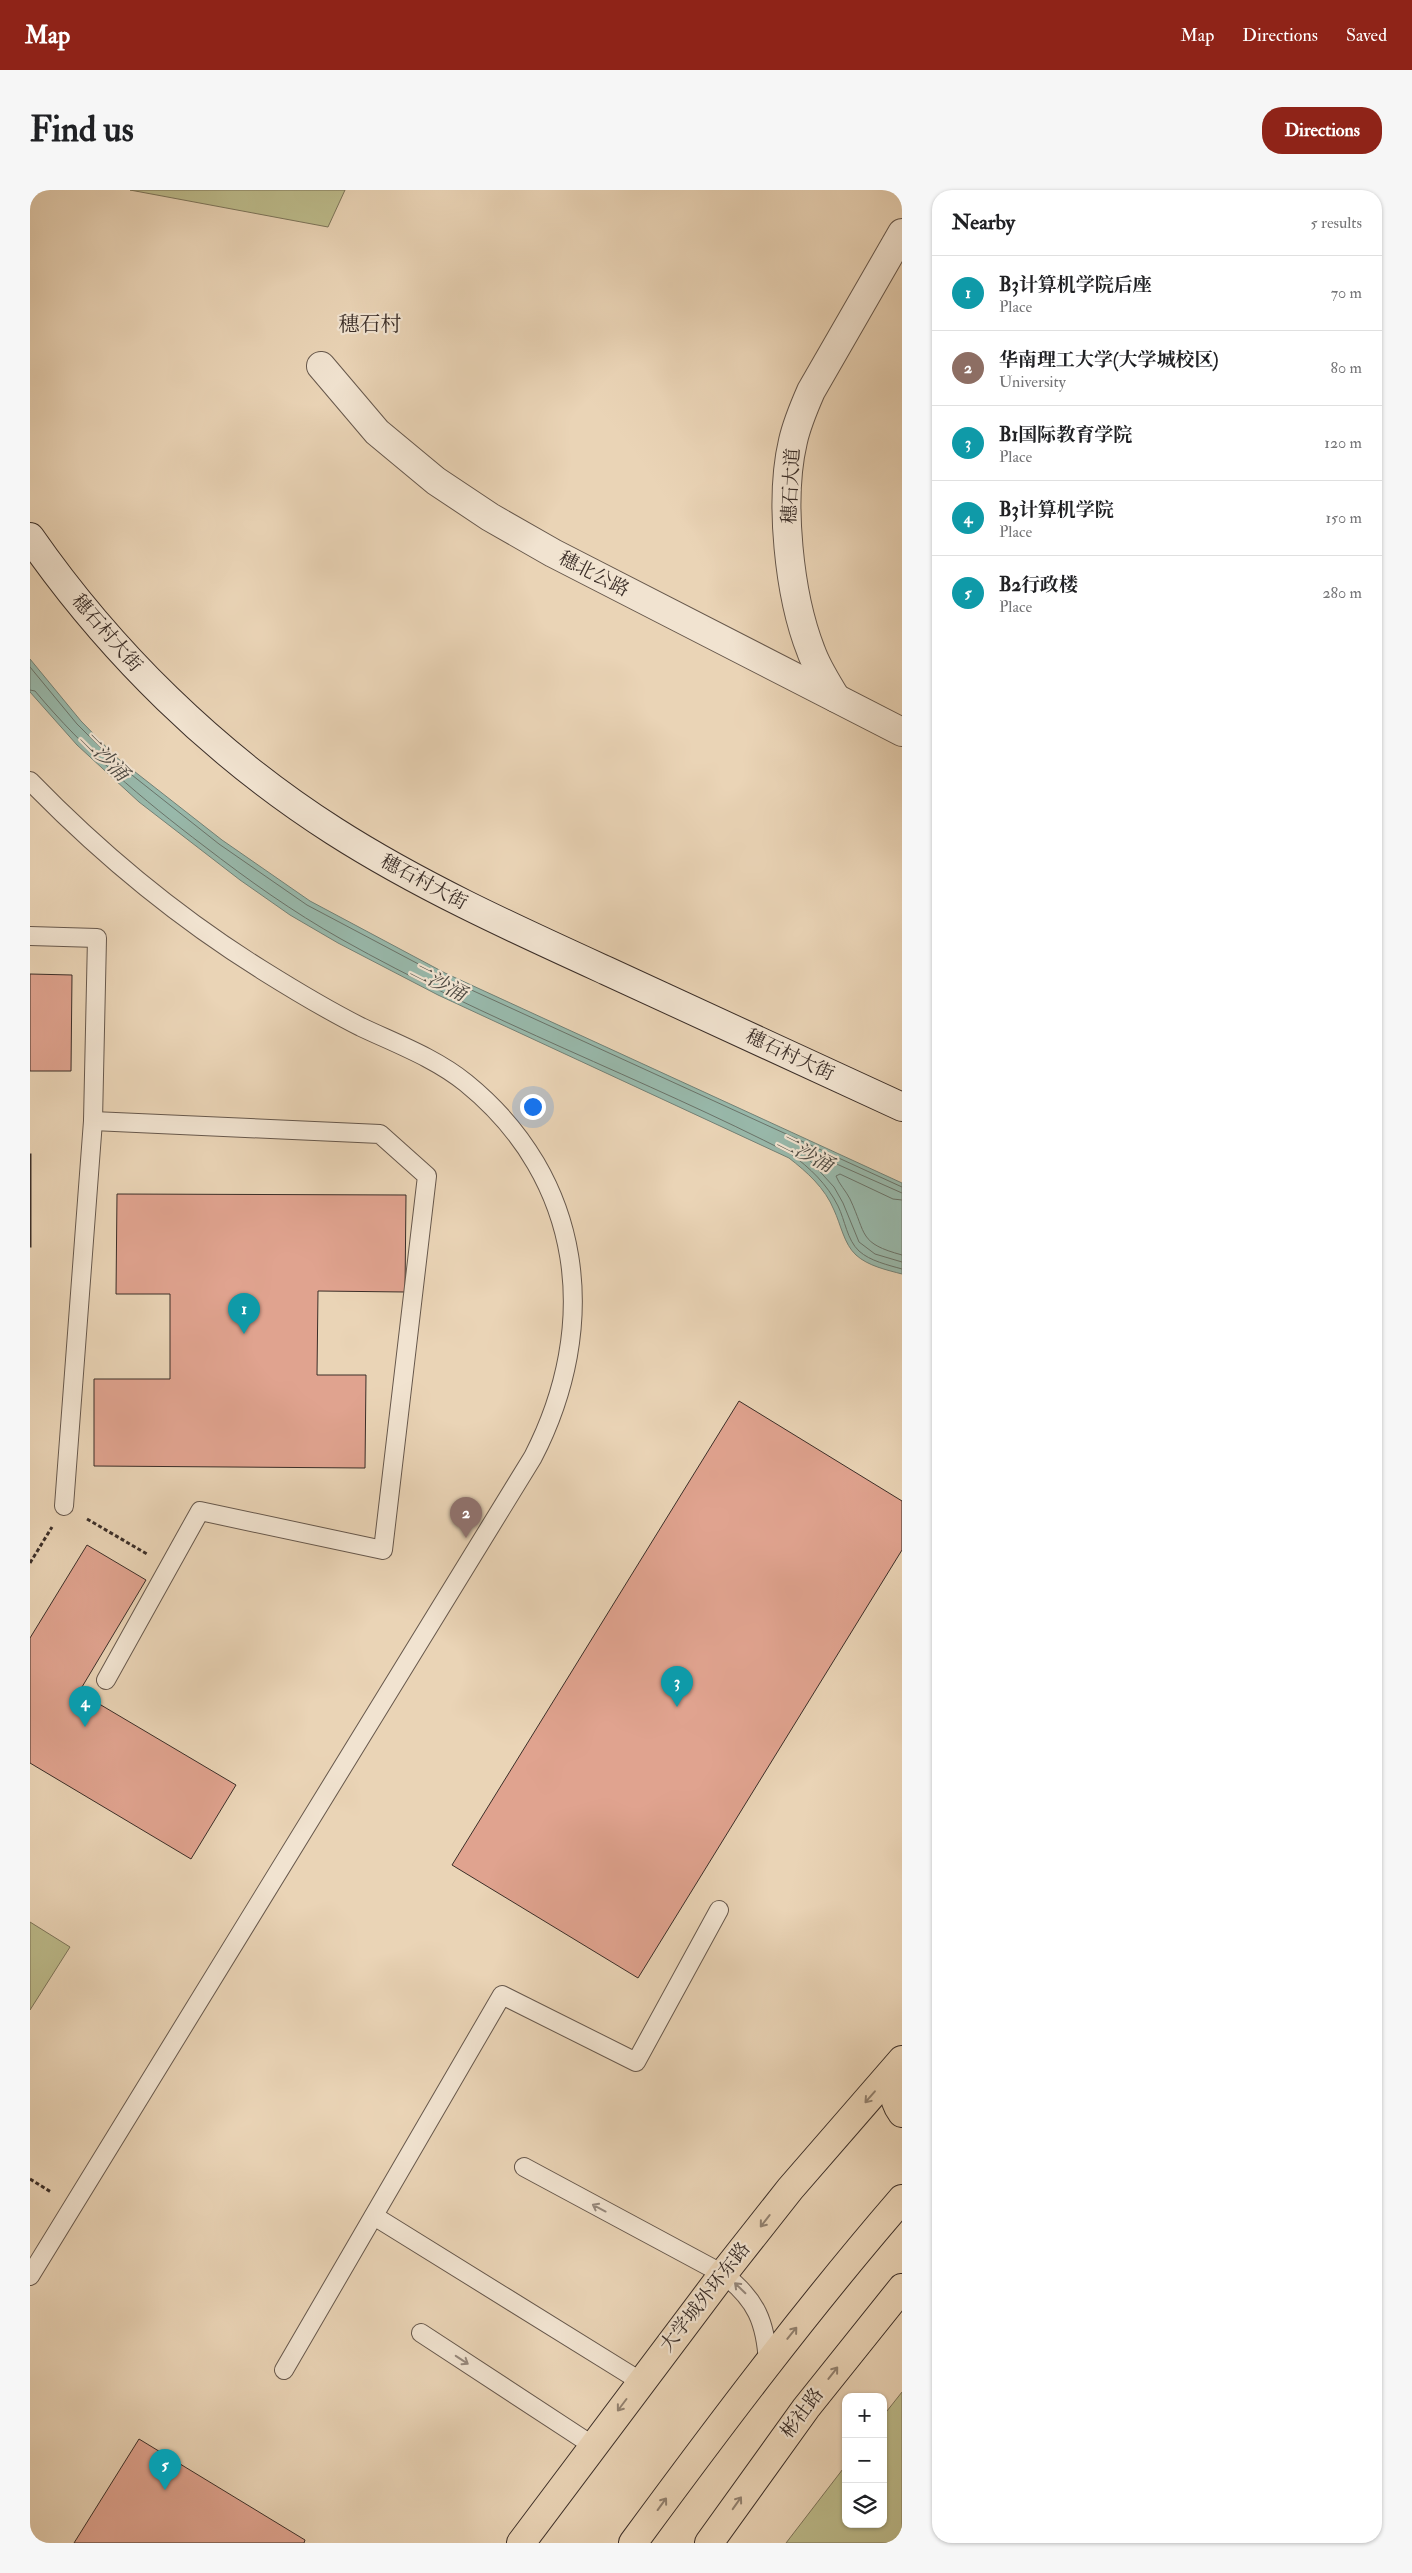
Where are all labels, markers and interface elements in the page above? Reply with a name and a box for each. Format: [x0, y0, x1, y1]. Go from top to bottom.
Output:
text: Map [25, 20, 70, 51]
text: Map [1181, 24, 1214, 47]
text: Directions [1242, 24, 1318, 47]
text: Saved [1346, 24, 1387, 47]
button: Directions [1262, 107, 1382, 154]
text: Find us [30, 108, 134, 152]
text: Nearby [952, 209, 1015, 236]
text: 5 results [1311, 213, 1362, 233]
text: B3计算机学院后座 [999, 273, 1152, 297]
text: 1 [965, 283, 971, 303]
text: 70 m [1331, 283, 1362, 303]
text: Place [999, 297, 1032, 317]
district label: 穗石村 [339, 311, 402, 338]
text: 华南理工大学(大学城校区) [999, 348, 1218, 372]
text: 2 [964, 358, 972, 378]
text: 80 m [1331, 358, 1362, 378]
text: University [999, 372, 1066, 392]
text: B1国际教育学院 [999, 423, 1132, 447]
text: 3 [965, 433, 971, 453]
text: 120 m [1324, 433, 1362, 453]
street label: 穗石大道 [777, 447, 805, 525]
text: Place [999, 447, 1032, 467]
text: B3计算机学院 [999, 498, 1114, 522]
text: 4 [964, 508, 972, 528]
text: 150 m [1325, 508, 1362, 528]
text: Place [999, 522, 1032, 542]
street label: 穗北公路 [555, 546, 633, 602]
text: B2行政楼 [999, 573, 1078, 597]
text: 5 [964, 583, 972, 603]
text: 280 m [1322, 583, 1362, 603]
street label: 穗石村大街 [67, 589, 147, 677]
text: Place [999, 597, 1032, 617]
water label: 二沙涌 [74, 726, 135, 787]
street label: 穗石村大街 [376, 849, 472, 915]
water label: 二沙涌 [406, 957, 472, 1008]
street label: 穗石村大街 [742, 1024, 838, 1086]
your location [520, 1094, 546, 1120]
water label: 二沙涌 [773, 1128, 839, 1179]
pin: 1 [228, 1293, 260, 1334]
pin: 2 [450, 1497, 482, 1538]
pin: 3 [661, 1666, 693, 1707]
pin: 4 [69, 1686, 101, 1727]
one-way arrow [865, 2090, 876, 2103]
one-way arrow [592, 2203, 607, 2212]
one-way arrow [759, 2214, 770, 2227]
street label: 大学城外环东路 [655, 2237, 755, 2357]
one-way arrow [734, 2282, 746, 2294]
one-way arrow [787, 2327, 798, 2340]
one-way arrow [455, 2354, 469, 2365]
one-way arrow [828, 2367, 839, 2380]
street label: 彬社路 [775, 2383, 829, 2443]
map controls [842, 2393, 887, 2528]
button: + [842, 2393, 887, 2438]
one-way arrow [617, 2398, 628, 2411]
button: − [842, 2438, 887, 2483]
pin: 5 [149, 2449, 181, 2490]
button: layers [842, 2483, 887, 2528]
one-way arrow [732, 2496, 742, 2510]
one-way arrow [657, 2497, 667, 2511]

